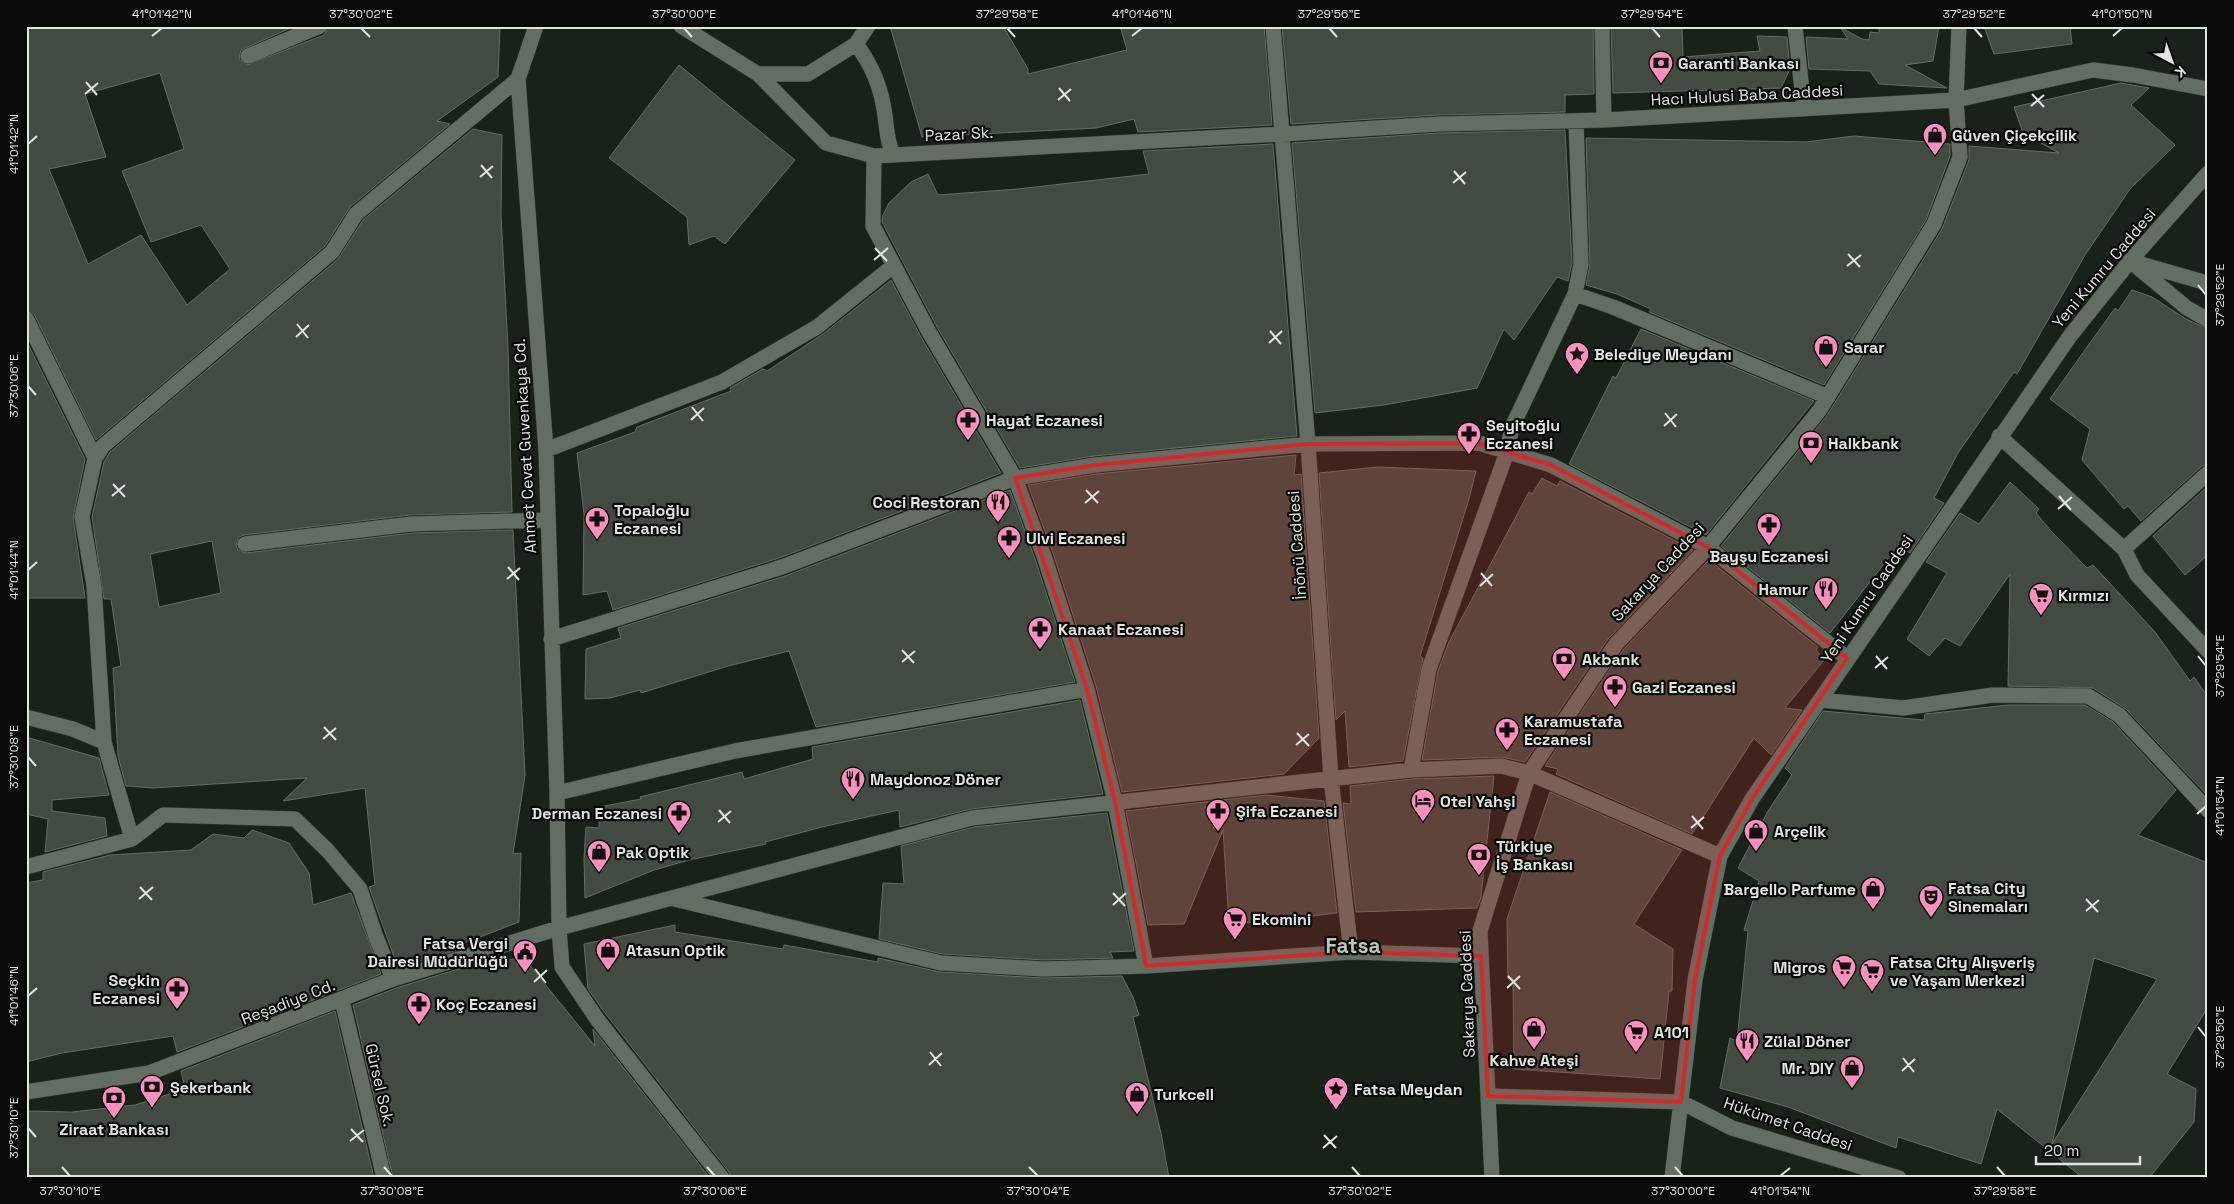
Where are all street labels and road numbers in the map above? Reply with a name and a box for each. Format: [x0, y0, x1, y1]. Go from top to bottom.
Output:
street label: Hacı Hulusi Baba Caddesi [1650, 79, 1844, 111]
street label: Pazar Sk. [924, 122, 994, 146]
street label: Yeni Kumru Caddesi [2048, 204, 2160, 332]
street label: Ahmet Cevat Guvenkaya Cd. [509, 338, 541, 554]
street label: İnönü Caddesi [1283, 490, 1311, 600]
street label: Sakarya Caddesi [1607, 518, 1709, 626]
street label: Yeni Kumru Caddesi [1816, 531, 1918, 667]
street label: Sakarya Caddesi [1454, 930, 1480, 1058]
street label: Reşadiye Cd. [238, 974, 338, 1030]
street label: Gürsel Sok. [360, 1041, 400, 1129]
street label: Hükümet Caddesi [1721, 1092, 1855, 1156]

